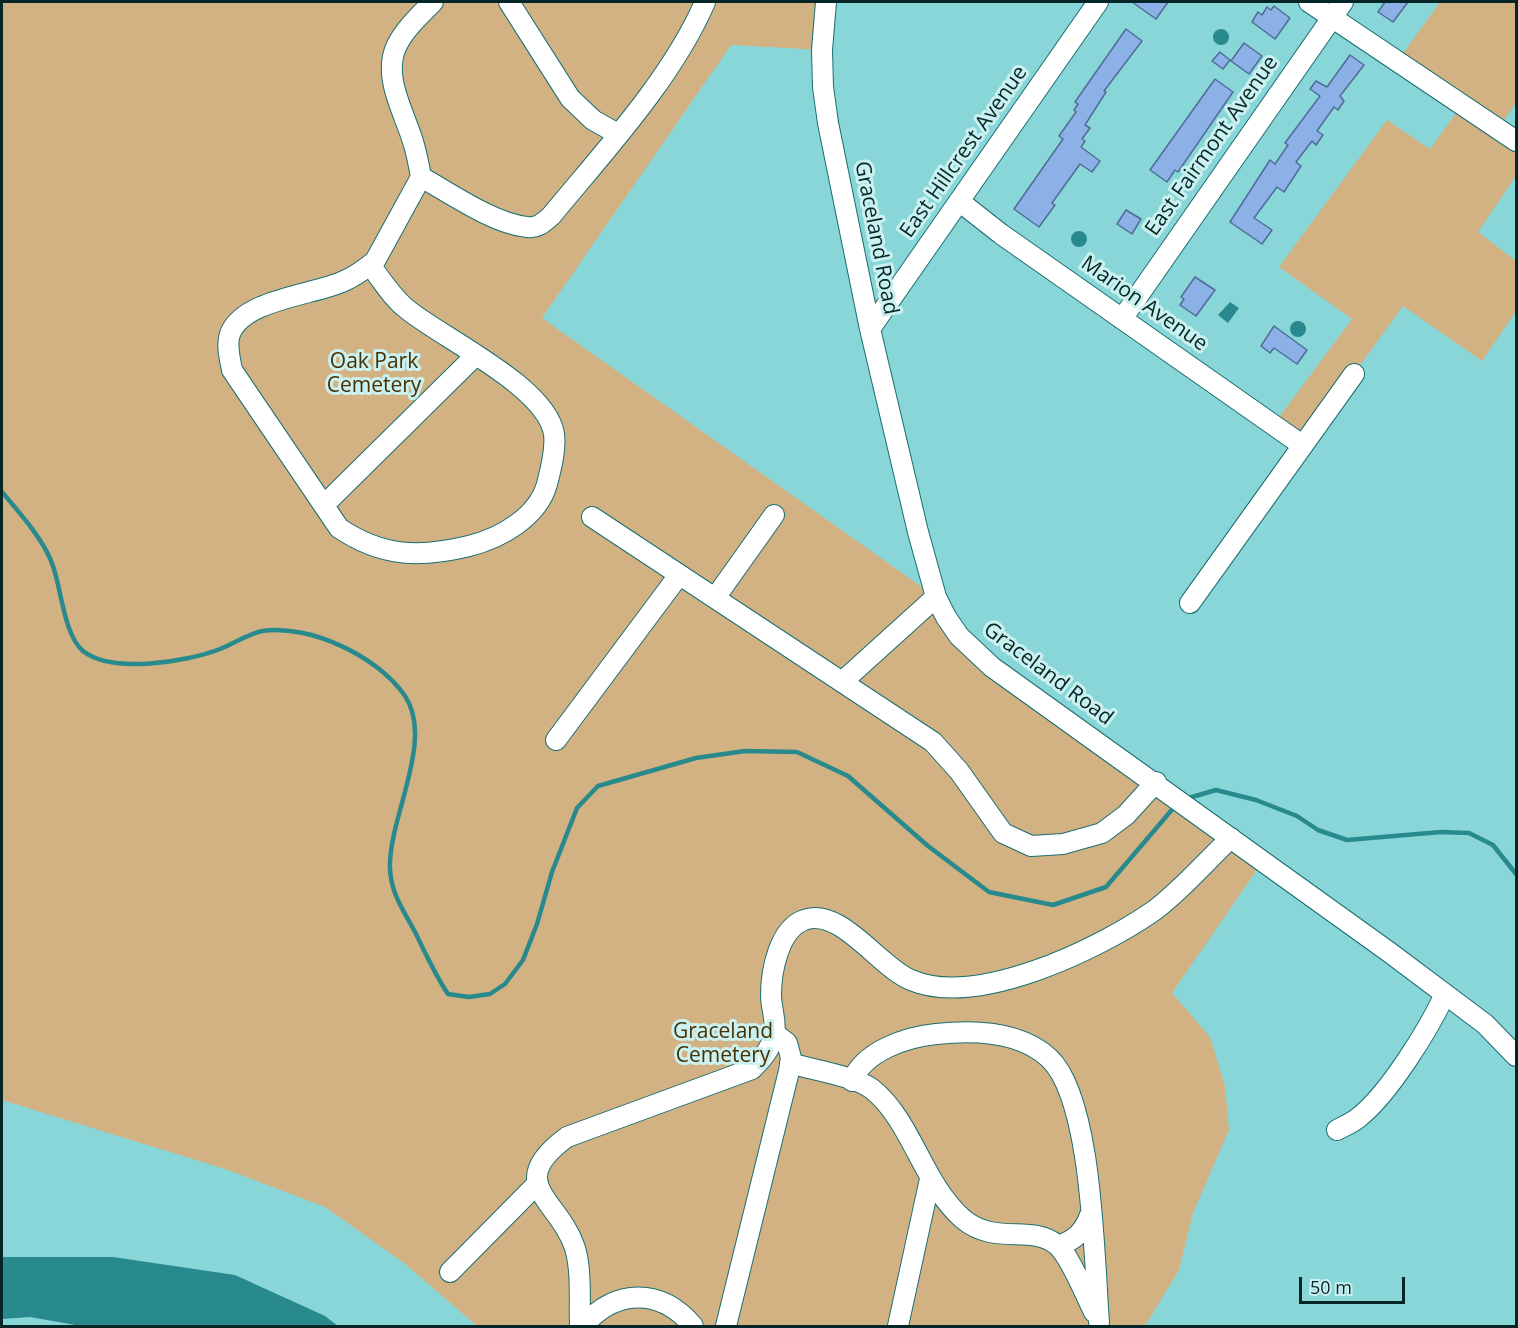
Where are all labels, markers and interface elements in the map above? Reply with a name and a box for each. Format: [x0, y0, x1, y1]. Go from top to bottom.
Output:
street label: East Fairmont Avenue [1140, 51, 1284, 241]
street label: East Hillcrest Avenue [895, 61, 1033, 243]
street label: Graceland Road [849, 159, 903, 317]
street label: Marion Avenue [1076, 251, 1212, 357]
park label: Oak Park Cemetery [327, 349, 421, 399]
street label: Graceland Road [978, 617, 1118, 731]
park label: Graceland Cemetery [673, 1019, 773, 1069]
scale bar [1302, 1265, 1408, 1303]
text: 50 m [1310, 1275, 1352, 1299]

